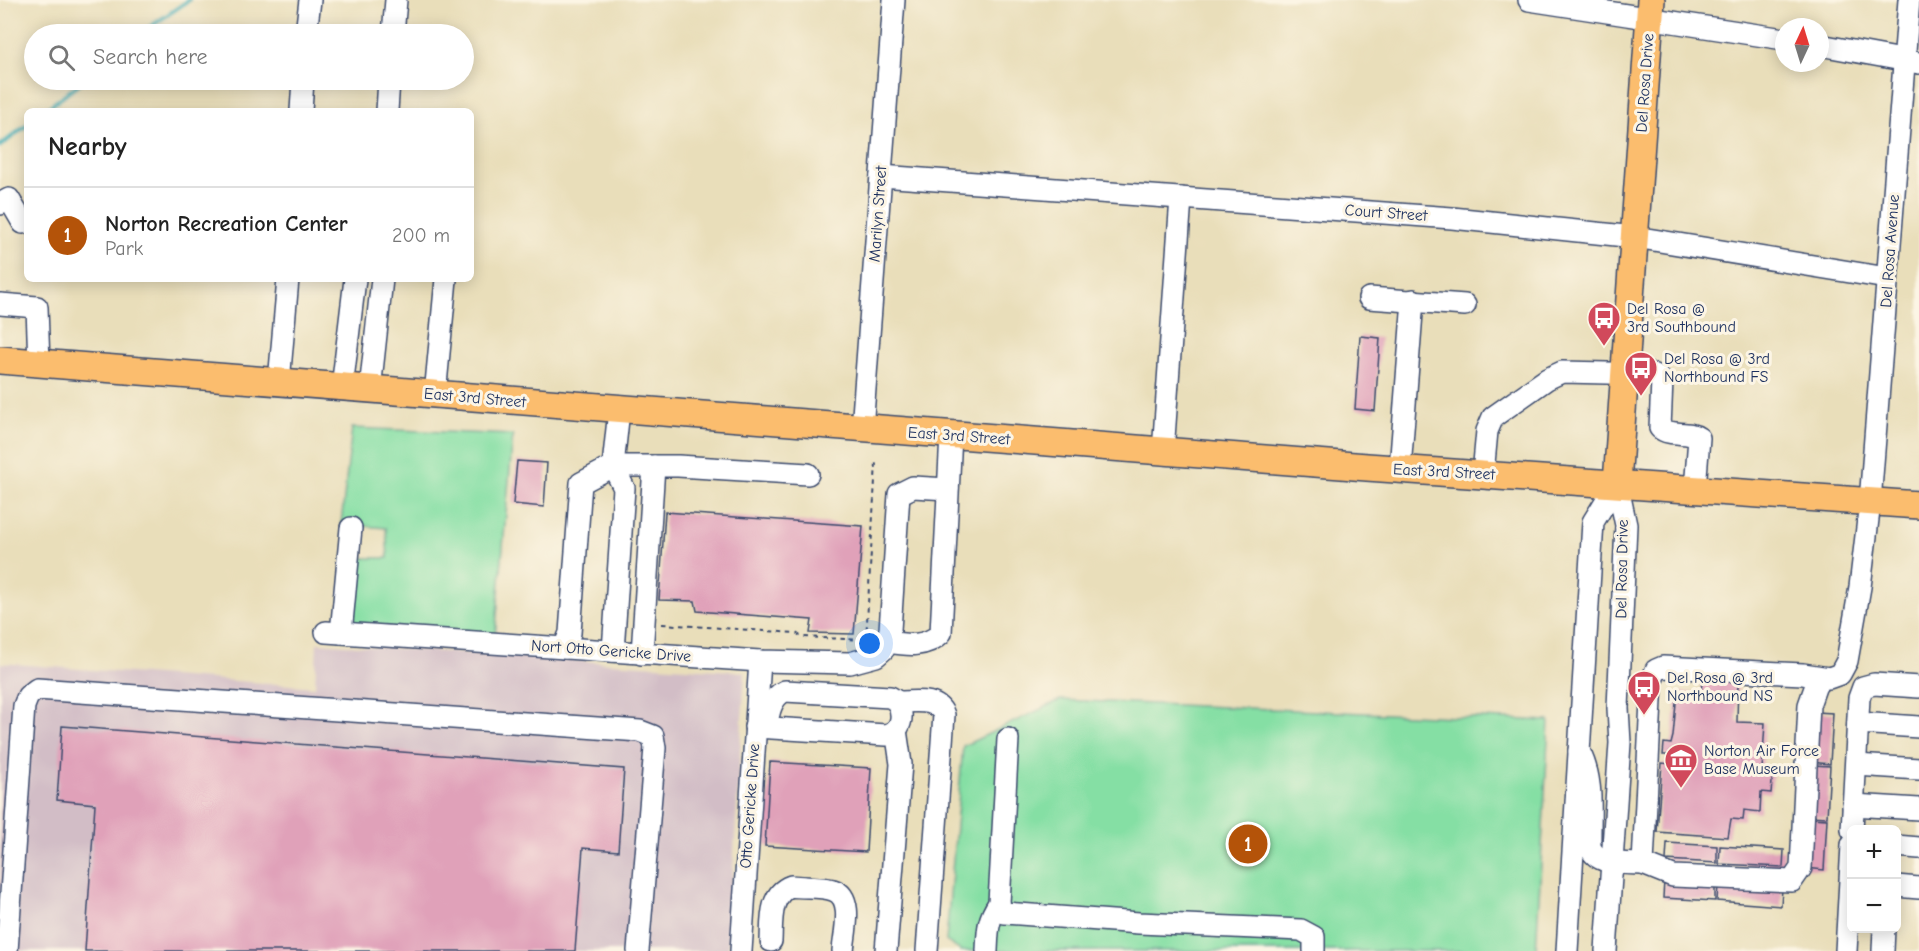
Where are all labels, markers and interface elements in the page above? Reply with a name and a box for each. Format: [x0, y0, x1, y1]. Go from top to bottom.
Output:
north arrow [1775, 18, 1829, 72]
search box [24, 24, 474, 90]
street label: Del Rosa Drive [1633, 33, 1657, 133]
icon: search [45, 41, 78, 74]
text: Search here [93, 44, 208, 70]
text: Nearby [48, 132, 127, 162]
street label: Marilyn Street [866, 165, 890, 263]
street label: Del Rosa Avenue [1877, 194, 1903, 308]
street label: Court Street [1344, 201, 1428, 225]
text: Norton Recreation Center [105, 211, 348, 237]
text: 1 [64, 224, 71, 247]
text: 200 m [392, 224, 450, 247]
text: Park [105, 237, 143, 260]
bus stop icon: Del Rosa @ 3rd Southbound [1586, 300, 1622, 347]
place label: Del Rosa @ 3rd Southbound [1627, 300, 1736, 336]
bus stop icon: Del Rosa @ 3rd Northbound FS [1623, 350, 1659, 397]
place label: Del Rosa @ 3rd Northbound FS [1664, 350, 1770, 386]
street label: East 3rd Street [423, 385, 527, 411]
street label: East 3rd Street [907, 423, 1011, 449]
street label: East 3rd Street [1392, 460, 1496, 484]
street label: Del Rosa Drive [1612, 519, 1632, 619]
your location [855, 629, 884, 658]
street label: Nort Otto Gericke Drive [530, 636, 692, 666]
bus stop icon: Del Rosa @ 3rd Northbound NS [1626, 669, 1662, 716]
place label: Del Rosa @ 3rd Northbound NS [1667, 669, 1773, 705]
museum icon: Norton Air Force Base Museum [1663, 742, 1699, 789]
place label: Norton Air Force Base Museum [1704, 742, 1819, 778]
street label: Otto Gericke Drive [737, 743, 763, 869]
pin: 1 [1228, 822, 1268, 866]
map controls [1847, 825, 1901, 933]
button: + [1847, 825, 1901, 879]
button: − [1847, 879, 1901, 933]

